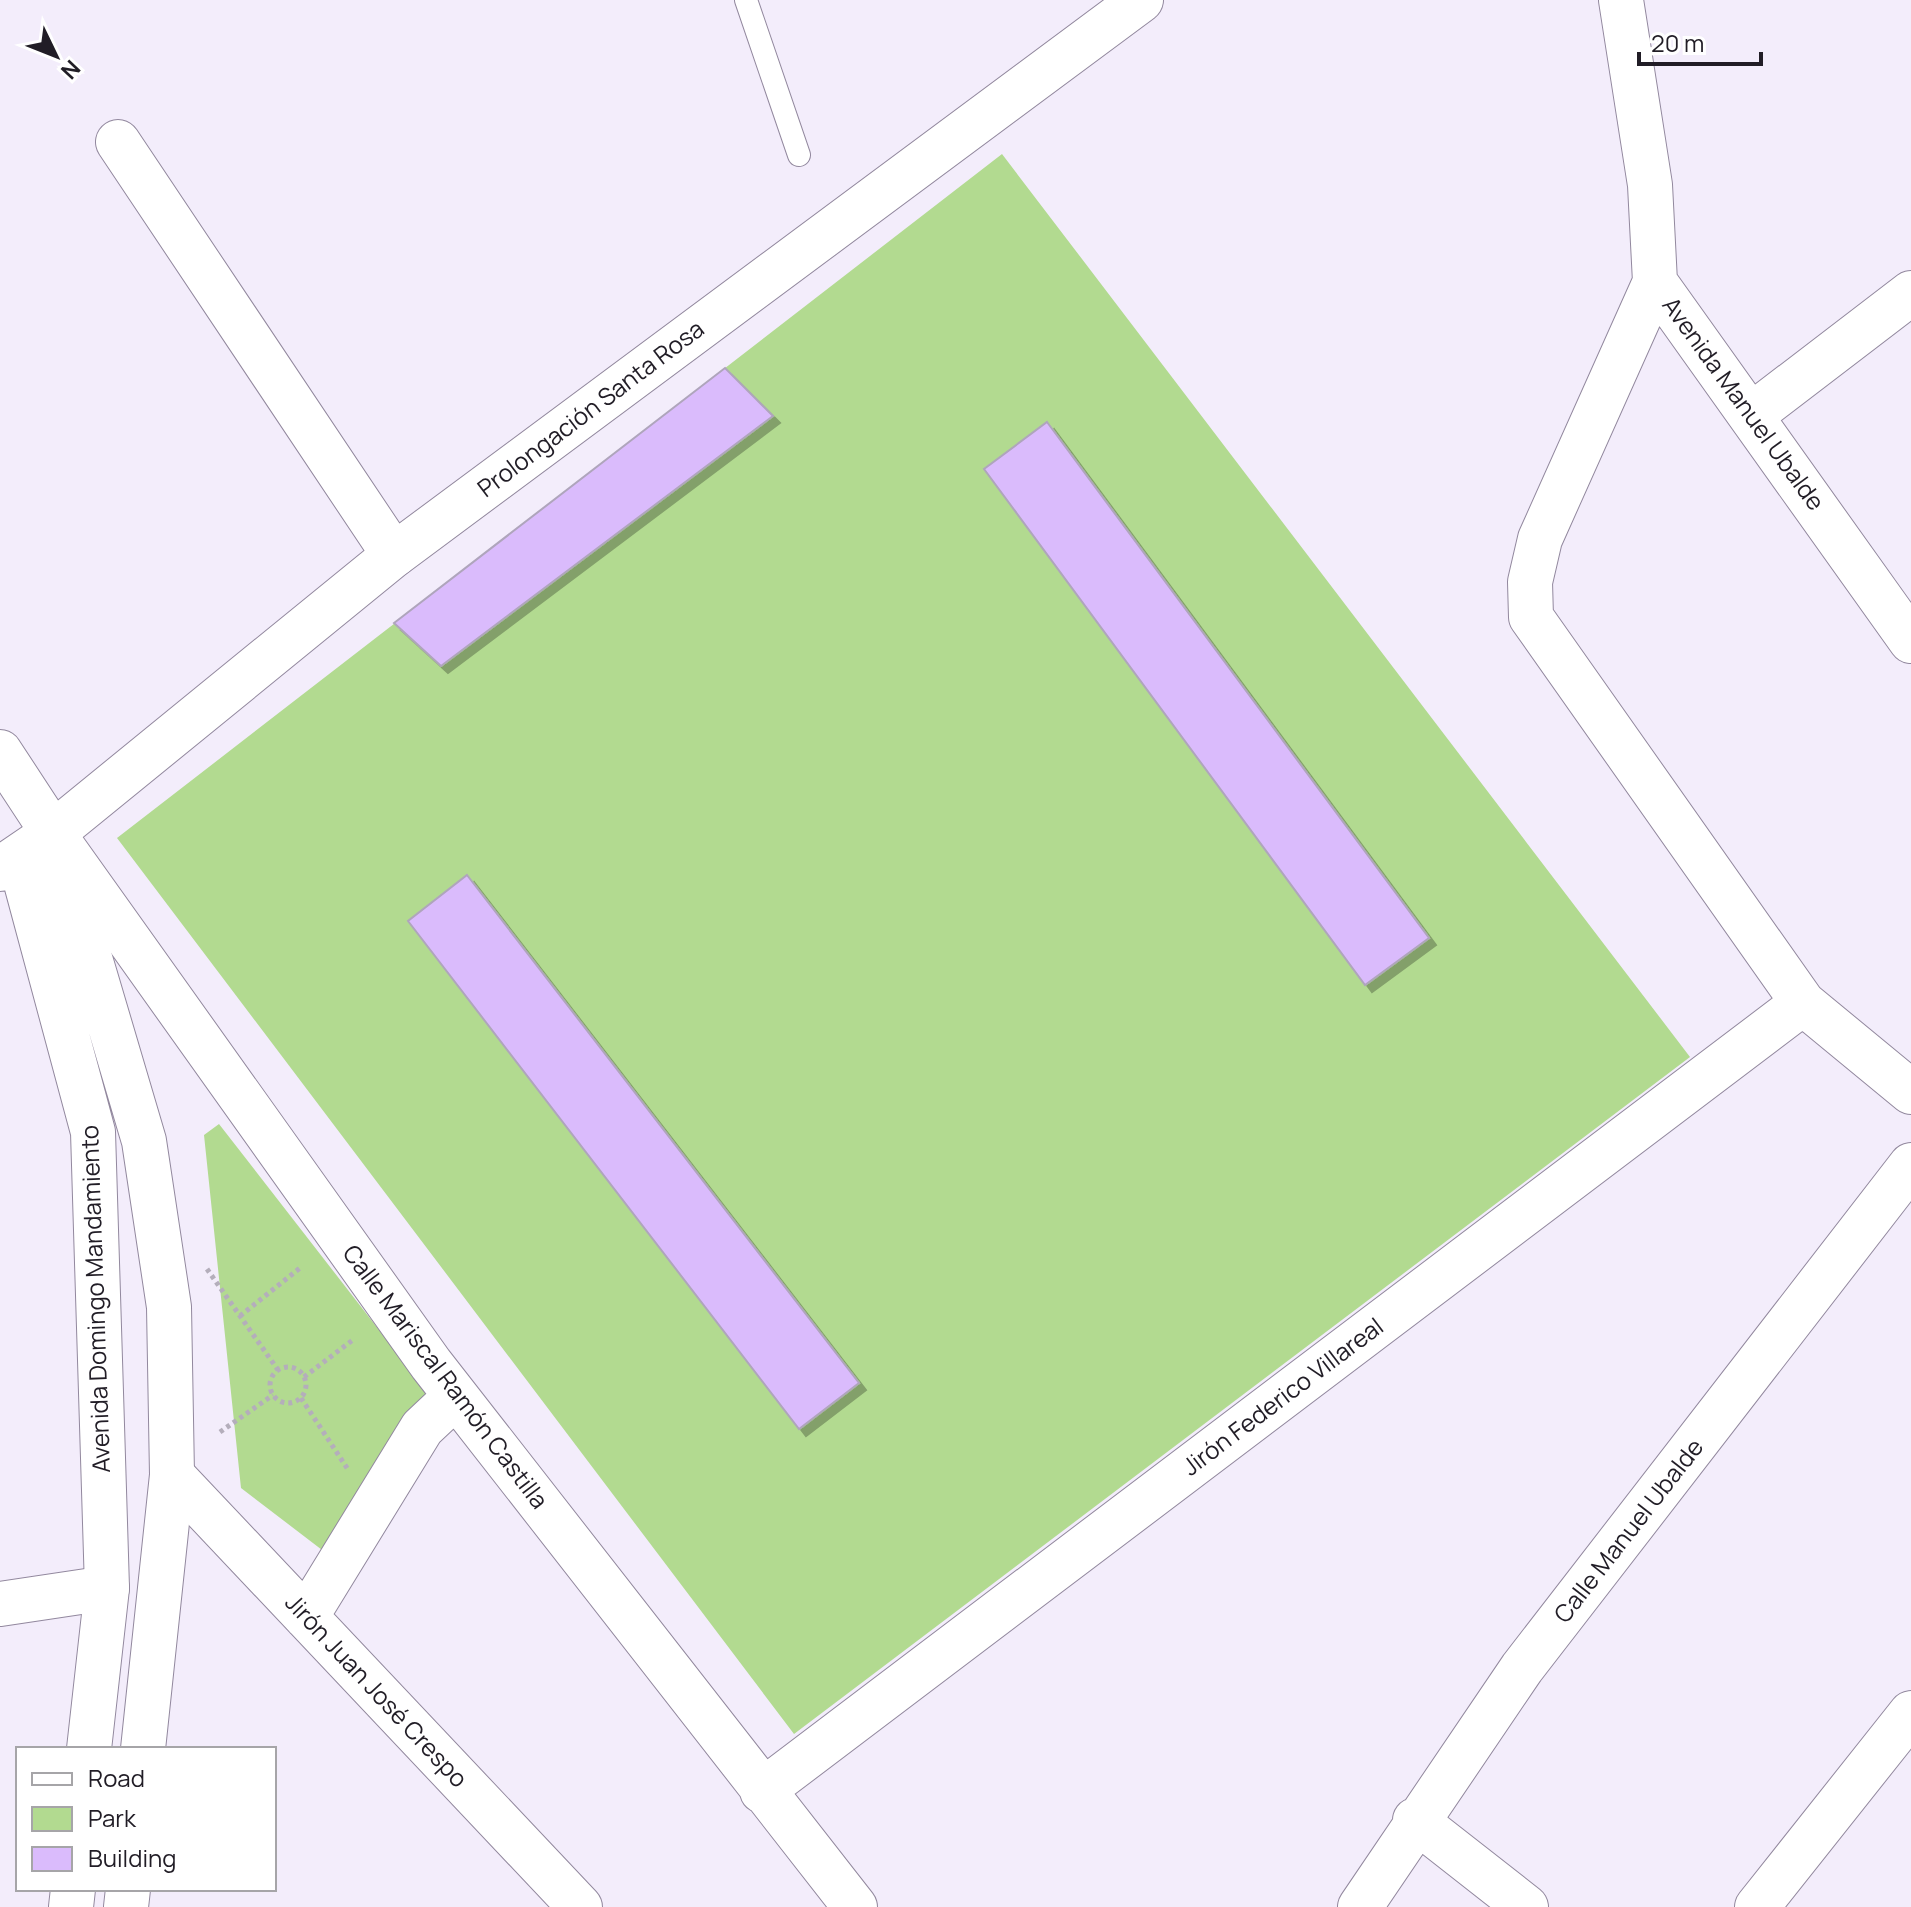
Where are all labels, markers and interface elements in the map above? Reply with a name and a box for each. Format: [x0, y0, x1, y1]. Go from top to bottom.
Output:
north arrow [16, 16, 96, 96]
scale bar [1639, 16, 1761, 66]
text: 20 m [1651, 26, 1704, 59]
text: N [54, 54, 87, 86]
street label: Avenida Manuel Ubalde [1655, 290, 1833, 517]
street label: Prolongación Santa Rosa [470, 312, 710, 504]
street label: Avenida Domingo Mandamiento [72, 1125, 117, 1474]
street label: Calle Mariscal Ramón Castilla [336, 1237, 556, 1515]
street label: Jirón Federico Villareal [1175, 1309, 1389, 1482]
street label: Calle Manuel Ubalde [1545, 1431, 1710, 1629]
street label: Jirón Juan José Crespo [279, 1586, 476, 1794]
legend [16, 1747, 276, 1891]
text: Road [88, 1761, 145, 1794]
text: Park [88, 1801, 137, 1834]
text: Building [88, 1841, 176, 1874]

